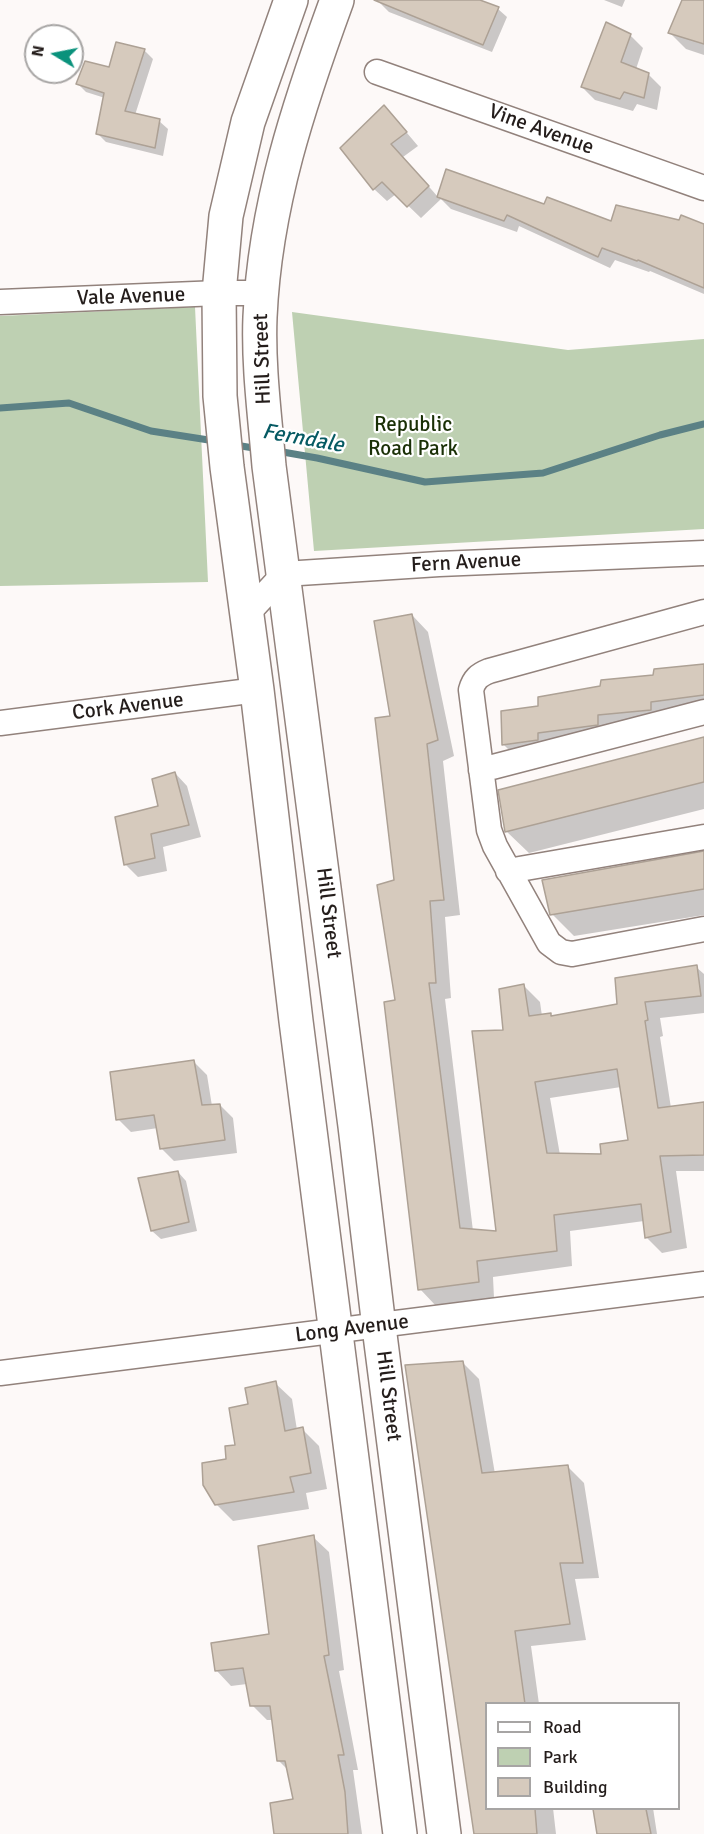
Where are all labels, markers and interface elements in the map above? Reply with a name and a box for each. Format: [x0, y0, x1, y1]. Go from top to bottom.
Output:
north arrow [24, 24, 84, 84]
text: N [27, 44, 49, 58]
street label: Vine Avenue [485, 99, 597, 161]
street label: Vale Avenue [76, 283, 186, 311]
street label: Hill Street [249, 313, 277, 405]
park label: Republic Road Park [368, 412, 458, 462]
water label: Ferndale [260, 419, 346, 459]
street label: Fern Avenue [410, 548, 522, 578]
street label: Cork Avenue [71, 688, 185, 726]
street label: Hill Street [310, 866, 346, 960]
street label: Long Avenue [294, 1310, 410, 1348]
street label: Hill Street [370, 1349, 406, 1443]
legend [485, 1702, 680, 1810]
text: Road [543, 1716, 582, 1738]
text: Park [543, 1746, 578, 1768]
text: Building [543, 1776, 607, 1798]

